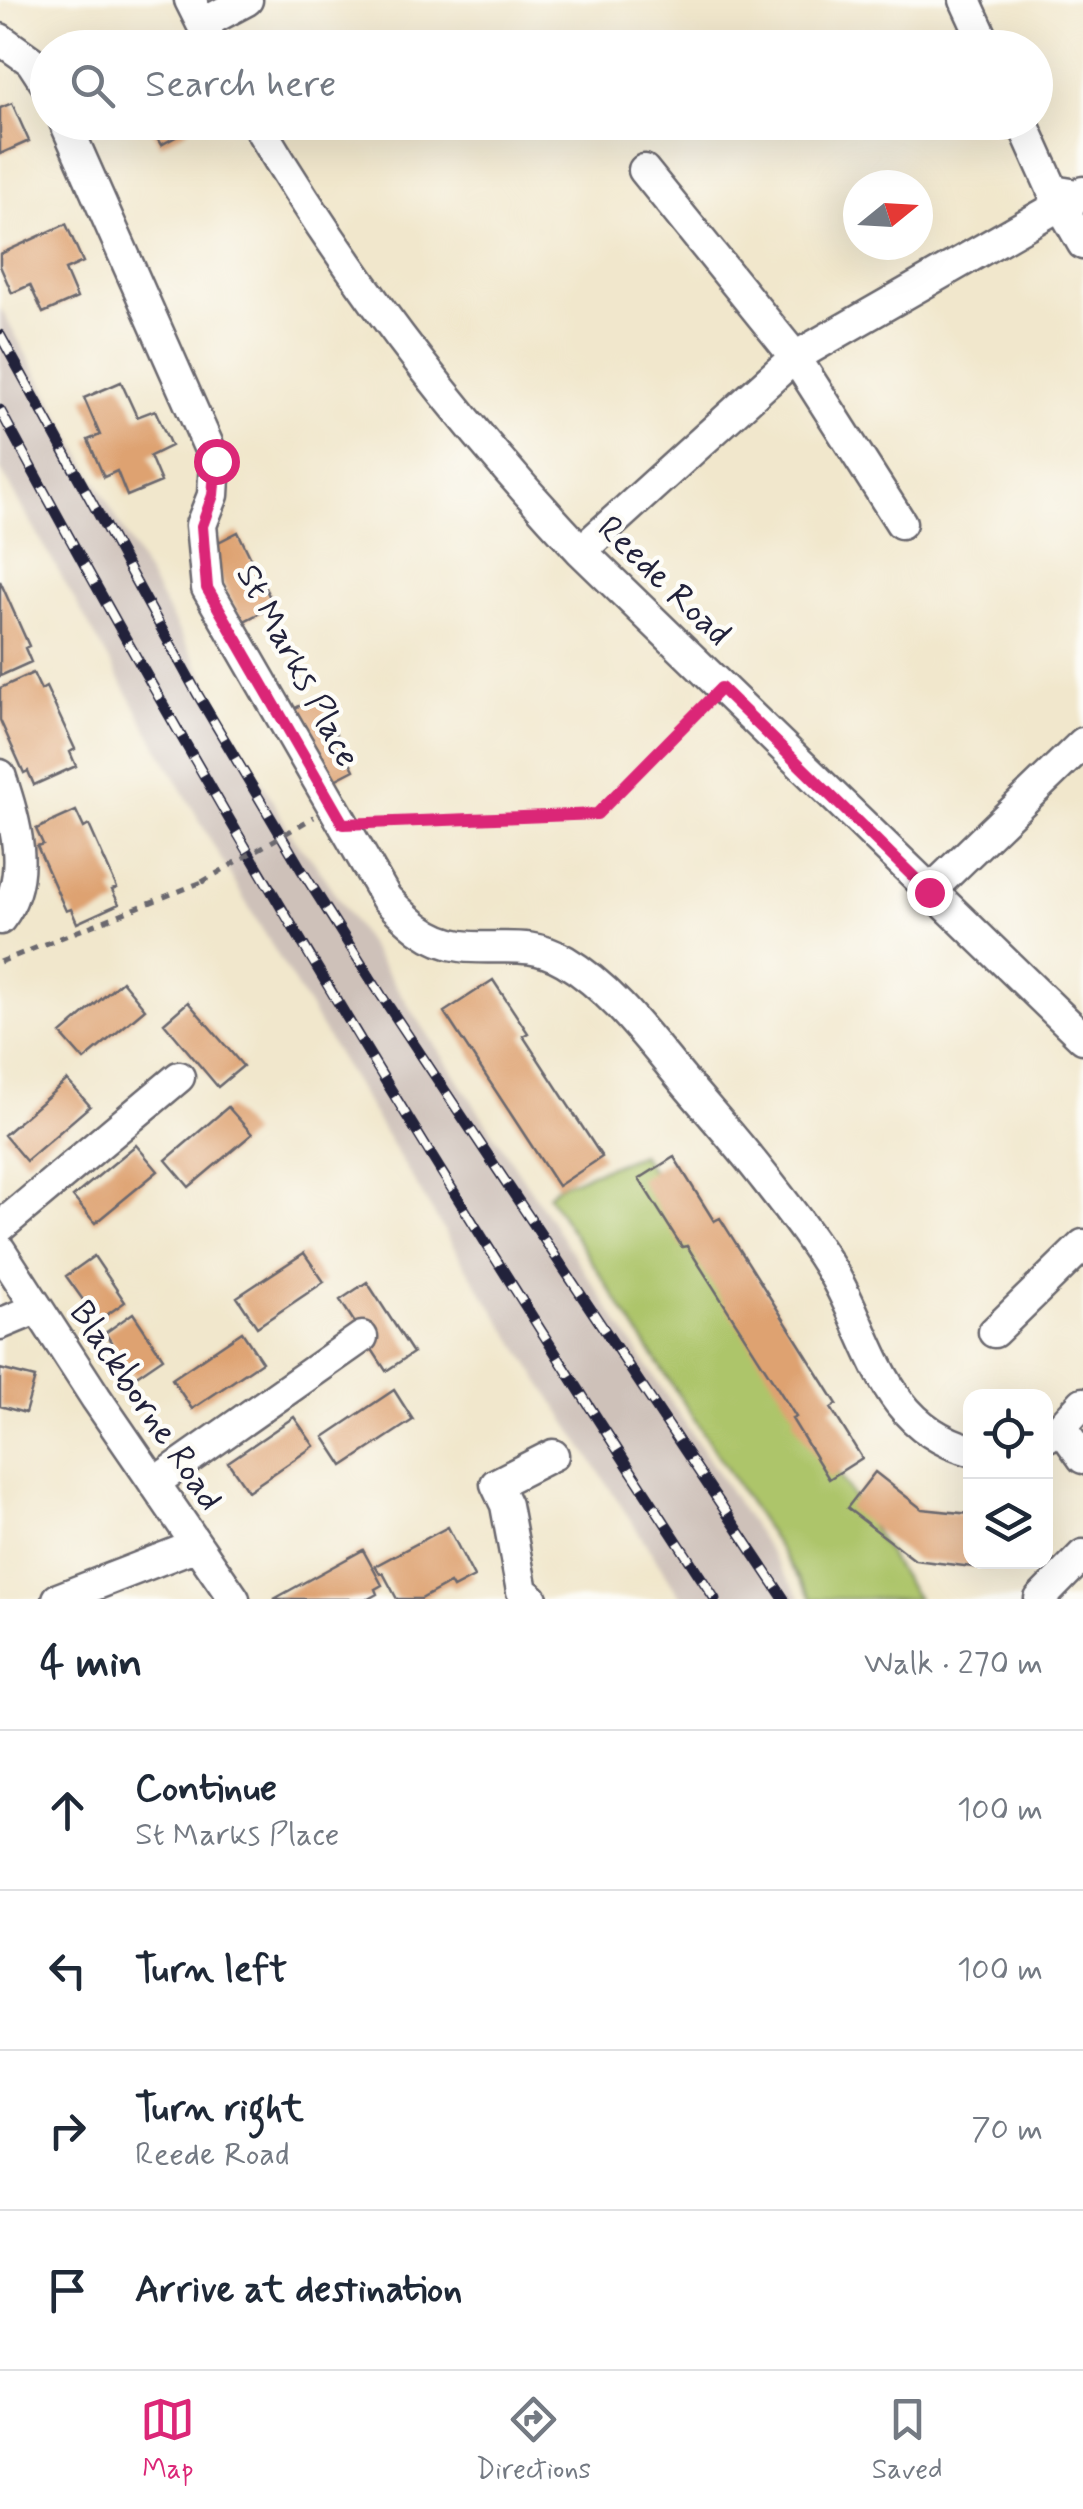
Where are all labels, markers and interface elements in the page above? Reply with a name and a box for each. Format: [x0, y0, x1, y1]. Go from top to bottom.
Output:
search box [30, 30, 1053, 140]
icon: search [65, 58, 120, 113]
text: Search here [145, 61, 336, 110]
north arrow [843, 170, 933, 260]
route start [194, 439, 240, 485]
street label: Reede Road [587, 506, 740, 657]
street label: St Marks Place [224, 556, 370, 775]
route end [907, 870, 953, 916]
street label: Blackborne Road [58, 1292, 233, 1520]
map controls [963, 1389, 1053, 1569]
button: locate [963, 1389, 1053, 1479]
button: layers [963, 1479, 1053, 1569]
text: 4 min [40, 1637, 142, 1692]
text: Walk · 270 m [864, 1643, 1043, 1685]
text: Continue [135, 1765, 277, 1814]
icon: ahead [40, 1783, 95, 1838]
text: 100 m [957, 1789, 1043, 1831]
text: St Marks Place [135, 1814, 339, 1856]
icon: left [40, 1943, 95, 1998]
text: Turn left [135, 1946, 287, 1995]
text: 100 m [957, 1949, 1043, 1991]
text: Turn right [135, 2085, 304, 2134]
icon: right [40, 2103, 95, 2158]
text: 70 m [971, 2109, 1043, 2151]
text: Reede Road [135, 2134, 290, 2176]
icon: arrive [40, 2263, 95, 2318]
text: Arrive at destination [135, 2266, 462, 2315]
tab: Map [140, 2392, 195, 2489]
tab: Directions [476, 2392, 591, 2489]
tab: Saved [872, 2392, 943, 2489]

